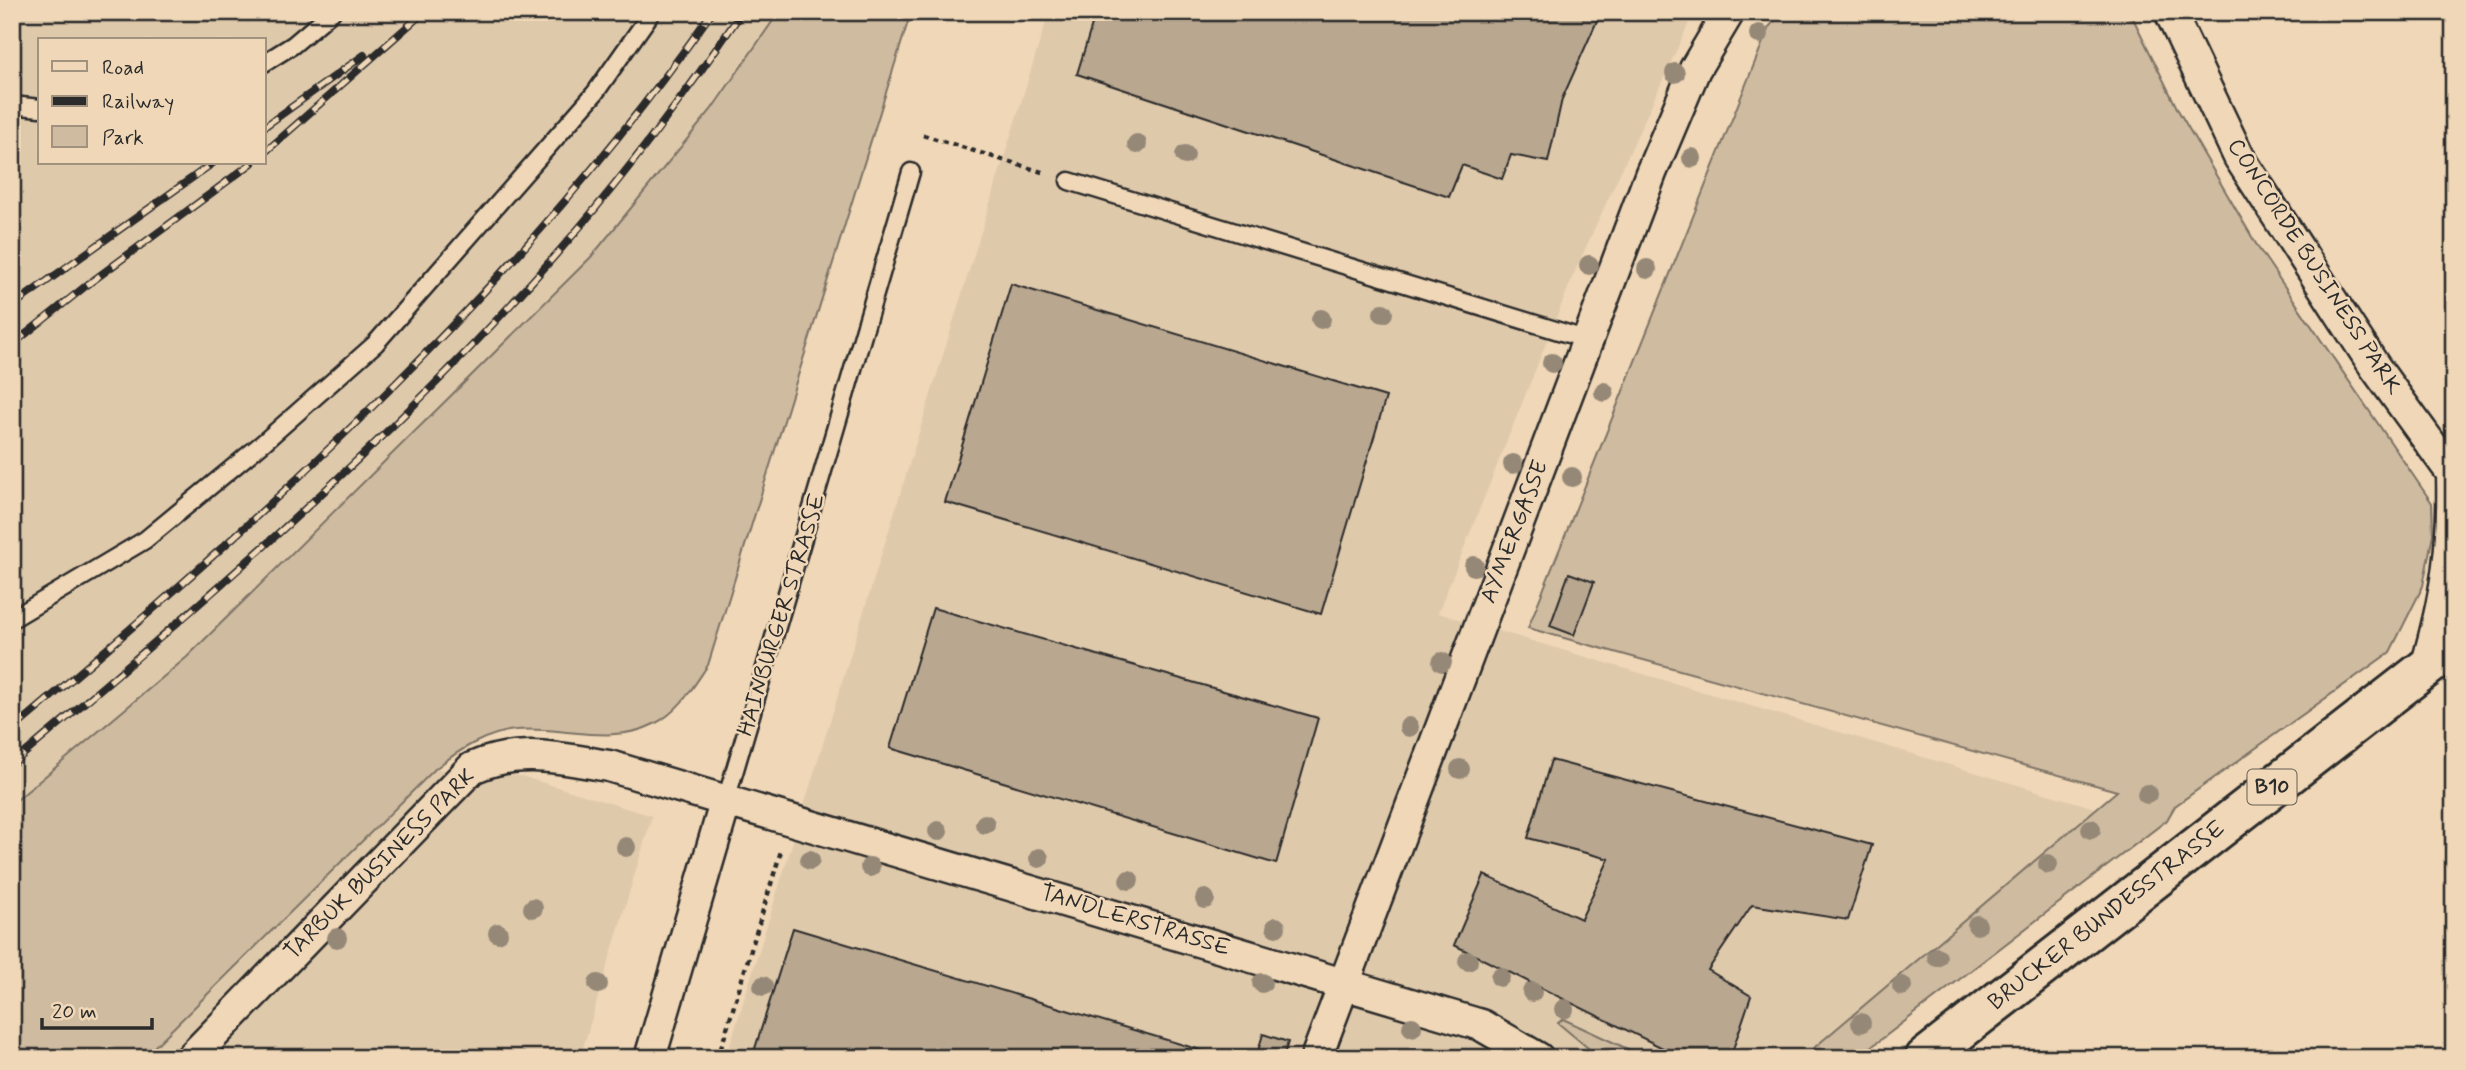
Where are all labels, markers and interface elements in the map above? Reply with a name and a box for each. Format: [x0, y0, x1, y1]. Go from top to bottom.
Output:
legend [38, 38, 266, 164]
text: Road [102, 54, 144, 82]
text: Railway [102, 88, 174, 116]
text: Park [102, 124, 144, 152]
street label: CONCORDE BUSINESS PARK [2220, 133, 2409, 402]
street label: AYMERGASSE [1474, 456, 1556, 608]
street label: HAINBURGER STRASSE [731, 490, 833, 740]
street label: TARBUK BUSINESS PARK [278, 763, 482, 967]
road number: B10 [2248, 770, 2296, 804]
street label: BRUCKER BUNDESSTRASSE [1982, 814, 2232, 1018]
street label: TANDLERSTRASSE [1036, 878, 1234, 964]
scale bar [42, 986, 152, 1030]
text: 20 m [52, 998, 97, 1026]

